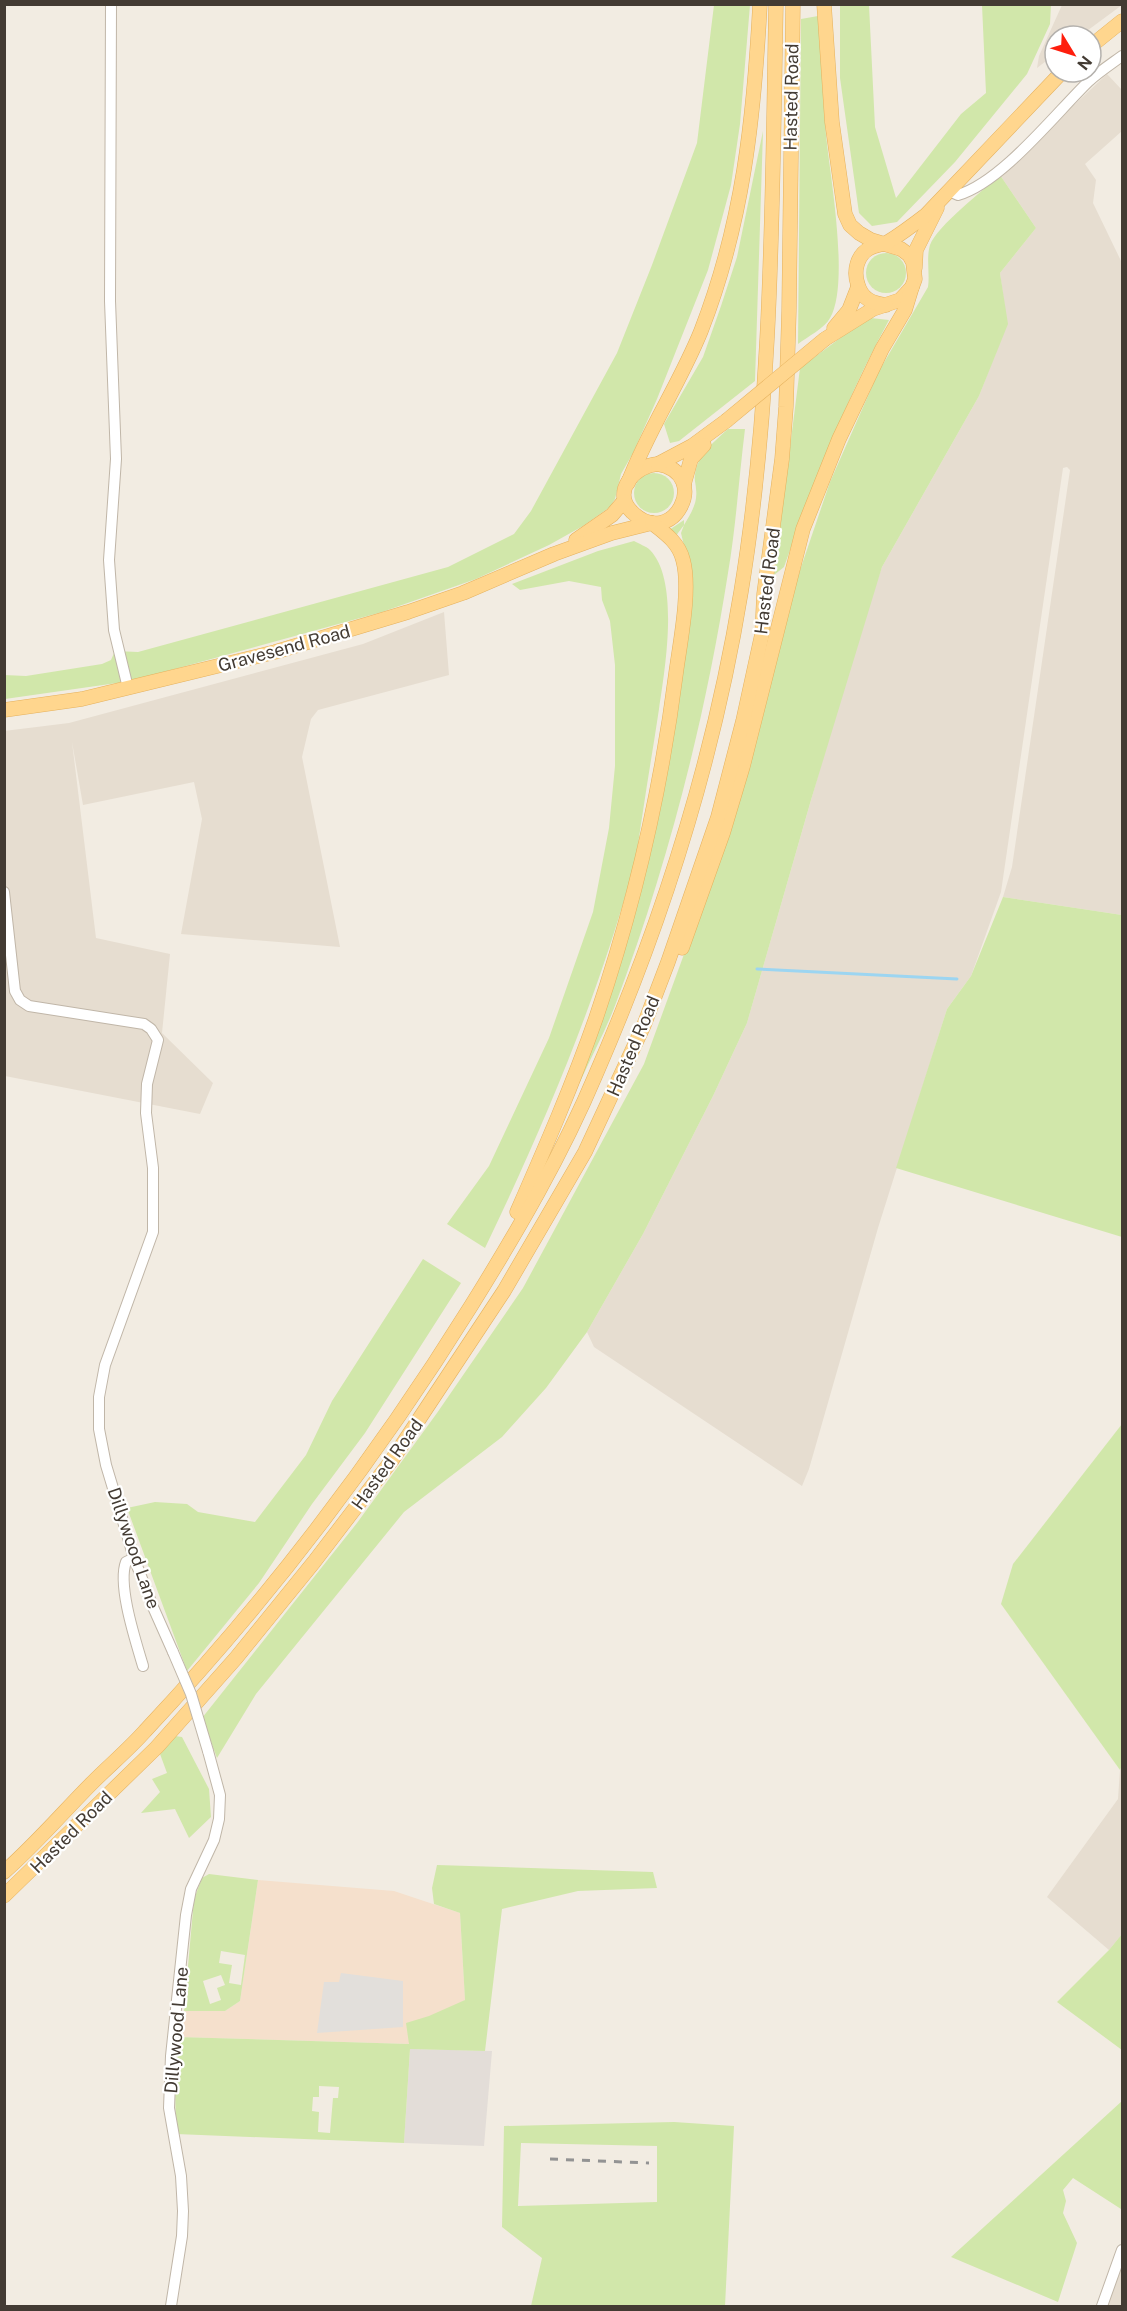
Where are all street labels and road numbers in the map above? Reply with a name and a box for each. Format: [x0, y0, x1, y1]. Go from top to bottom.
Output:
street label: Hasted Road [780, 43, 802, 151]
street label: Hasted Road [750, 527, 784, 635]
street label: Gravesend Road [216, 620, 352, 676]
street label: Hasted Road [602, 993, 664, 1099]
street label: Hasted Road [347, 1414, 427, 1514]
street label: Dillywood Lane [103, 1484, 165, 1612]
street label: Hasted Road [26, 1787, 116, 1877]
street label: Dillywood Lane [160, 1966, 192, 2094]

